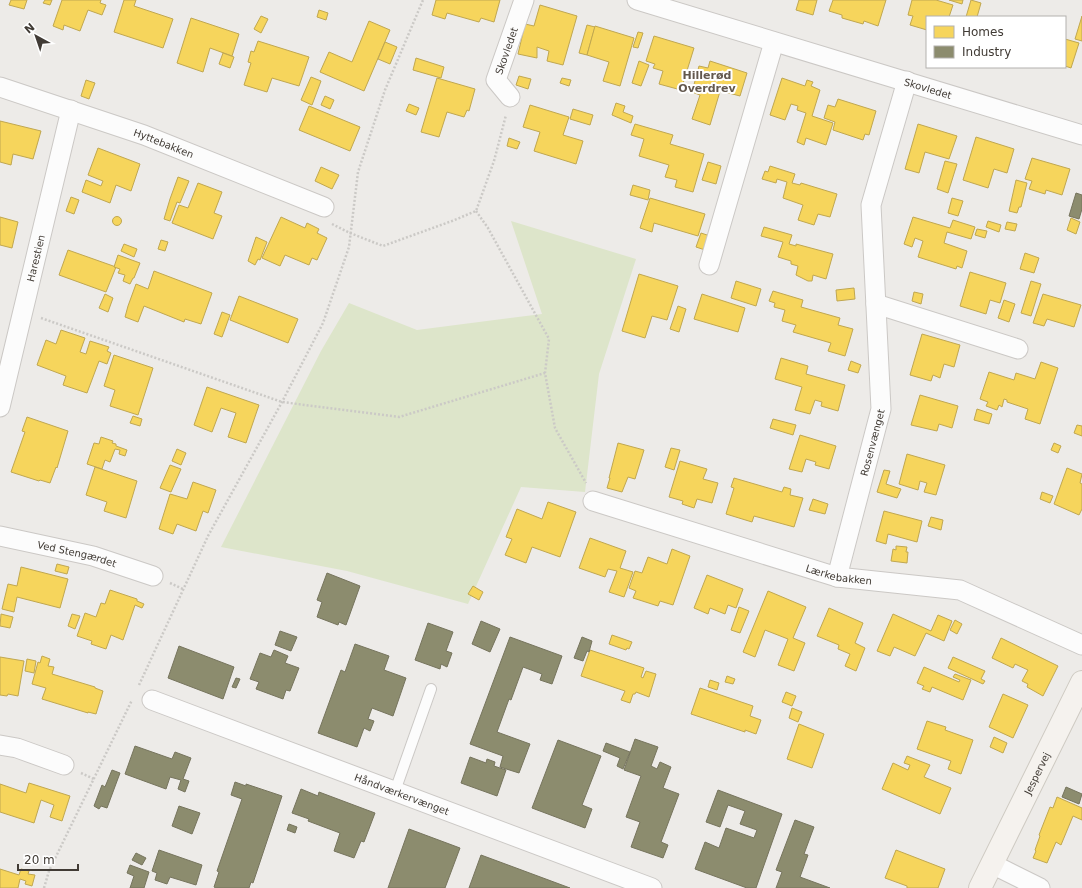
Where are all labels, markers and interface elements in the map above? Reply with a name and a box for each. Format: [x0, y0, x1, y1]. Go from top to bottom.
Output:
north arrow [16, 16, 56, 56]
legend [926, 16, 1066, 68]
text: N [22, 21, 38, 37]
text: Homes [962, 25, 1004, 39]
street label: Skovledet [493, 26, 520, 76]
text: Industry [962, 45, 1011, 59]
district label: Hillerød Overdrev [678, 69, 736, 95]
street label: Skovledet [903, 76, 953, 101]
street label: Hyttebakken [132, 126, 195, 160]
street label: Harestien [25, 233, 47, 283]
street label: Rosenvænget [858, 408, 886, 477]
street label: Ved Stengærdet [36, 539, 118, 569]
street label: Lærkebakken [805, 562, 873, 586]
street label: Jespervej [1021, 750, 1052, 797]
street label: Håndværkervænget [353, 771, 451, 817]
scale bar [18, 846, 78, 872]
text: 20 m [24, 853, 55, 867]

